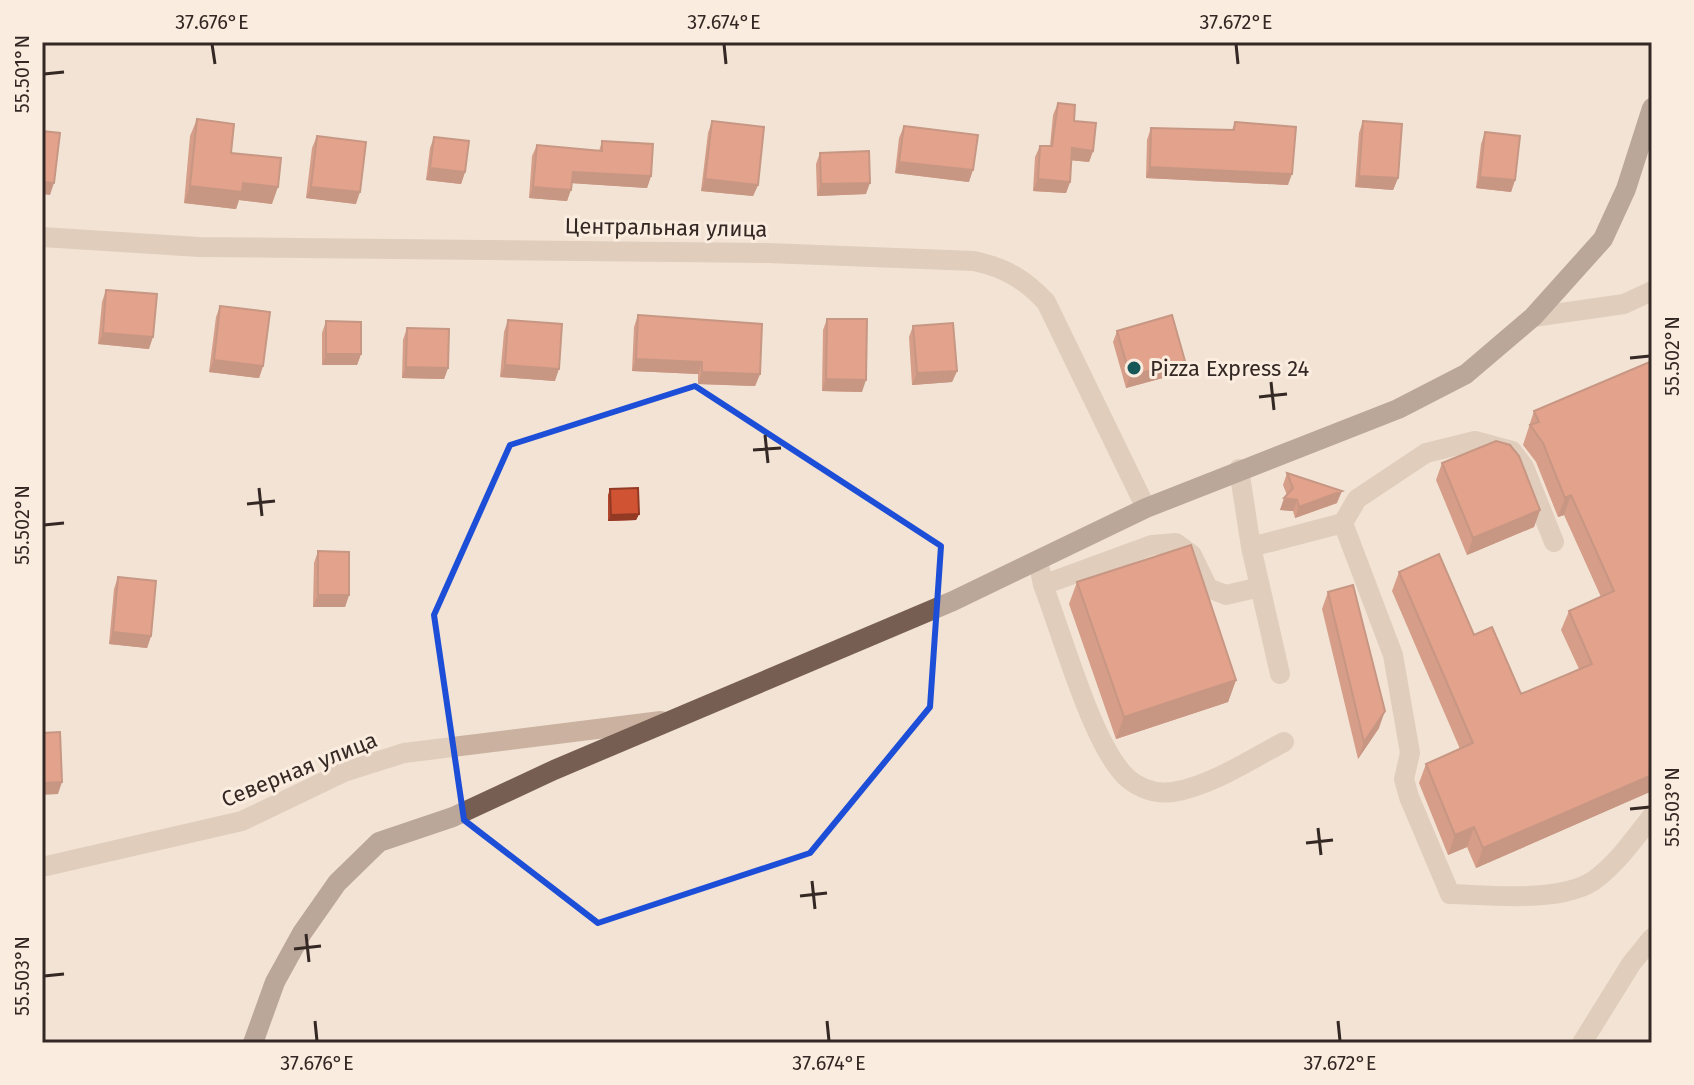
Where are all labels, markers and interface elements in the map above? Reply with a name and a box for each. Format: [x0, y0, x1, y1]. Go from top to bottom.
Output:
text: 37.676°E [175, 10, 249, 34]
text: 37.674°E [687, 10, 761, 34]
text: 37.672°E [1199, 10, 1273, 34]
text: 55.501°N [10, 35, 34, 113]
street label: Центральная улица [564, 212, 768, 243]
text: 55.502°N [1660, 316, 1684, 396]
place label: Pizza Express 24 [1150, 355, 1309, 382]
marker: Pizza Express 24 [1125, 359, 1143, 377]
text: 55.502°N [10, 485, 34, 565]
street label: Северная улица [217, 726, 381, 813]
text: 55.503°N [1660, 767, 1684, 847]
text: 55.503°N [10, 936, 34, 1016]
text: 37.676°E [280, 1051, 354, 1075]
text: 37.674°E [792, 1051, 866, 1075]
text: 37.672°E [1303, 1051, 1377, 1075]

